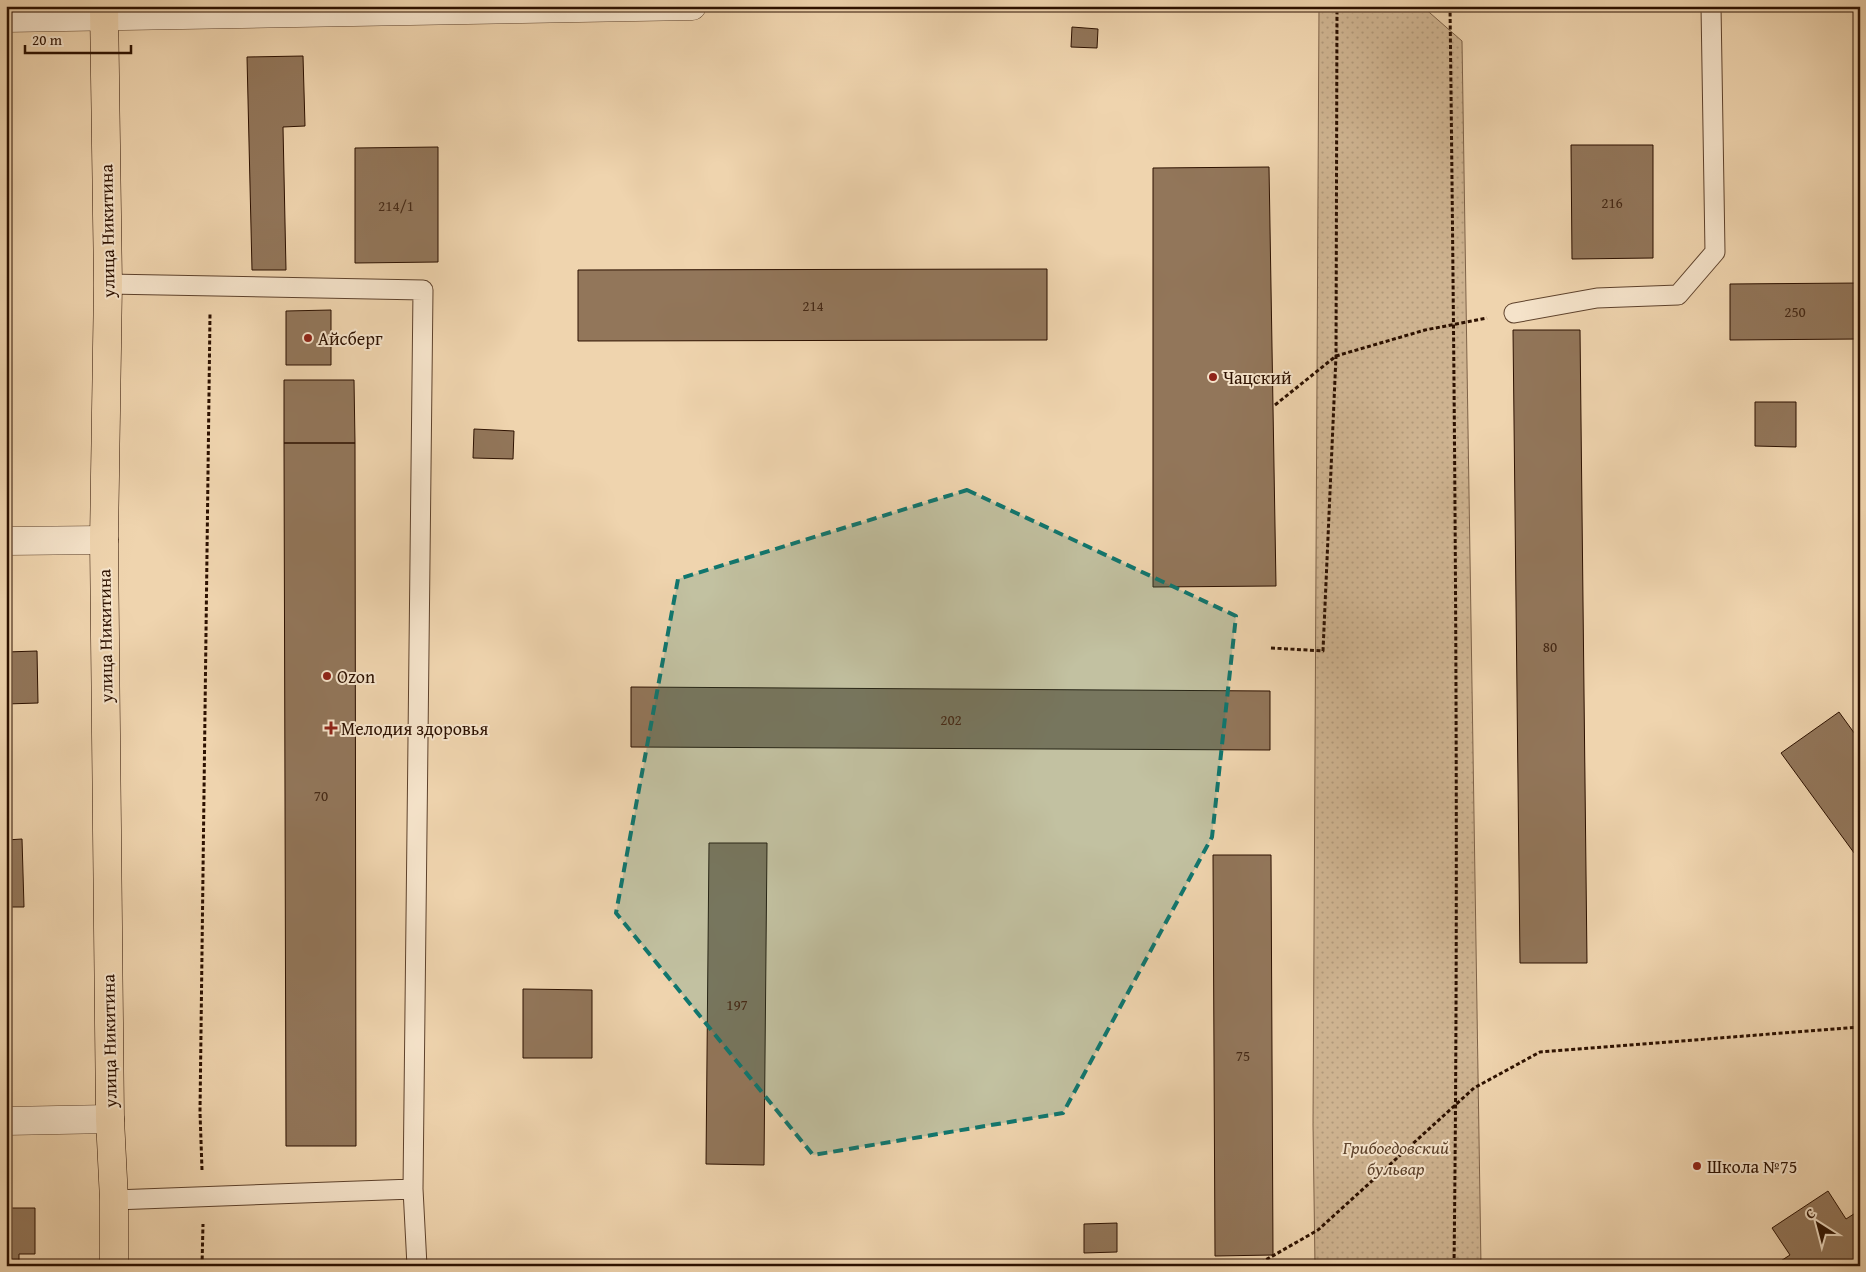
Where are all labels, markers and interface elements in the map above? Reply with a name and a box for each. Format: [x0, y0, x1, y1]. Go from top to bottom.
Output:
scale bar [25, 22, 131, 54]
text: 20 m [32, 29, 63, 50]
street label: улица Никитина [92, 163, 122, 299]
house number: 216 [1601, 192, 1623, 213]
house number: 214/1 [378, 195, 414, 216]
house number: 214 [802, 295, 824, 316]
house number: 250 [1784, 301, 1806, 322]
place label: Айсберг [318, 325, 383, 352]
marker: Айсберг [302, 332, 314, 344]
place label: Чацский [1223, 364, 1292, 391]
marker: Чацский [1207, 371, 1219, 383]
street label: улица Никитина [90, 568, 120, 704]
house number: 80 [1543, 636, 1557, 657]
place label: Ozon [337, 663, 375, 690]
marker: Ozon [321, 670, 333, 682]
house number: 202 [940, 709, 962, 730]
place label: Мелодия здоровья [341, 715, 488, 742]
marker: Мелодия здоровья [325, 722, 337, 734]
house number: 70 [314, 785, 328, 806]
street label: улица Никитина [94, 973, 124, 1109]
house number: 197 [726, 994, 748, 1015]
house number: 75 [1236, 1045, 1250, 1066]
park label: Грибоедовский бульвар [1342, 1134, 1449, 1182]
place label: Школа №75 [1707, 1153, 1797, 1180]
marker: Школа №75 [1691, 1160, 1703, 1172]
north arrow [1794, 1200, 1844, 1250]
text: С [1801, 1203, 1820, 1224]

